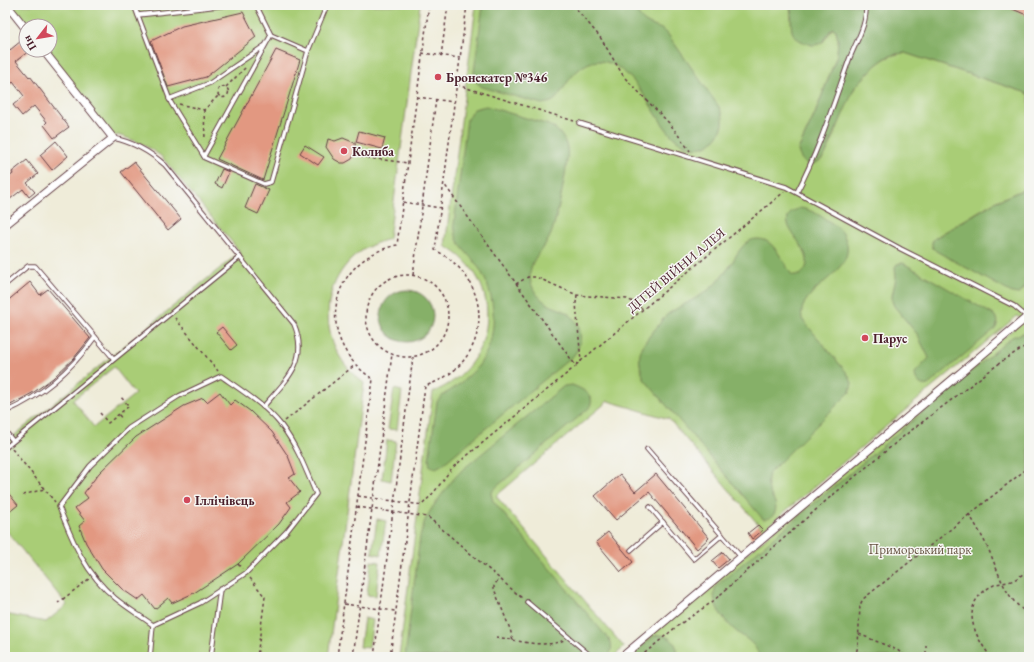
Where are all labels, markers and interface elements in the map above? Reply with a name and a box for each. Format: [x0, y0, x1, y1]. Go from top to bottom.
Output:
north arrow [18, 18, 58, 58]
text: Пн [19, 33, 39, 53]
place label: Бронекатер №346 [446, 69, 547, 86]
marker: Бронекатер №346 [433, 72, 443, 82]
place label: Колиба [352, 143, 394, 160]
marker: Колиба [339, 146, 349, 156]
street label: ДІТЕЙ ВІЙНИ АЛЕЯ [623, 224, 729, 316]
place label: Парус [873, 330, 908, 347]
marker: Парус [860, 333, 870, 343]
place label: Іллічівець [195, 492, 255, 509]
marker: Іллічівець [182, 495, 192, 505]
park label: Приморський парк [868, 541, 972, 558]

